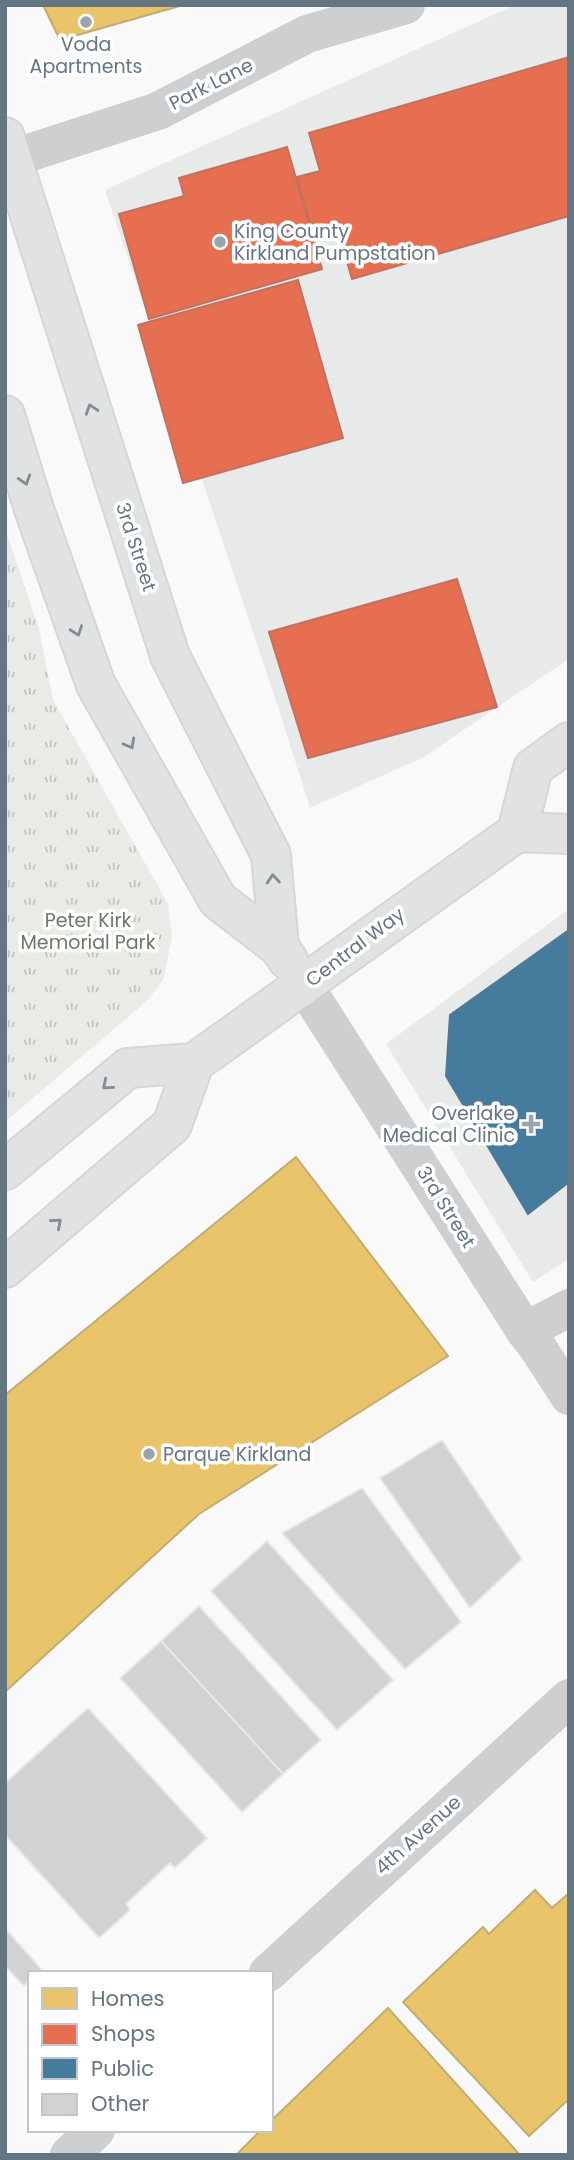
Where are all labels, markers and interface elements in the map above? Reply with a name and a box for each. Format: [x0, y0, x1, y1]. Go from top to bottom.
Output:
marker: Voda Apartments [78, 14, 94, 30]
place label: Voda Apartments [30, 31, 142, 80]
street label: Park Lane [164, 51, 258, 117]
place label: King County Kirkland Pumpstation [234, 218, 436, 267]
marker: King County Kirkland Pumpstation [212, 234, 228, 250]
one-way arrow [85, 403, 100, 415]
one-way arrow [17, 474, 32, 486]
street label: 3rd Street [109, 499, 163, 595]
one-way arrow [69, 624, 83, 636]
one-way arrow [122, 737, 135, 750]
one-way arrow [266, 874, 281, 885]
street label: Central Way [300, 901, 410, 993]
park label: Peter Kirk Memorial Park [21, 907, 156, 956]
one-way arrow [103, 1077, 116, 1089]
place label: Overlake Medical Clinic [383, 1100, 515, 1149]
marker: Overlake Medical Clinic [521, 1114, 541, 1134]
street label: 3rd Street [410, 1161, 482, 1253]
one-way arrow [49, 1219, 62, 1231]
place label: Parque Kirkland [163, 1441, 311, 1468]
marker: Parque Kirkland [141, 1446, 157, 1462]
street label: 4th Avenue [369, 1789, 467, 1881]
legend [28, 1971, 273, 2132]
text: Homes [91, 1984, 165, 2013]
text: Shops [91, 2019, 155, 2048]
text: Public [91, 2054, 154, 2083]
text: Other [91, 2089, 150, 2118]

